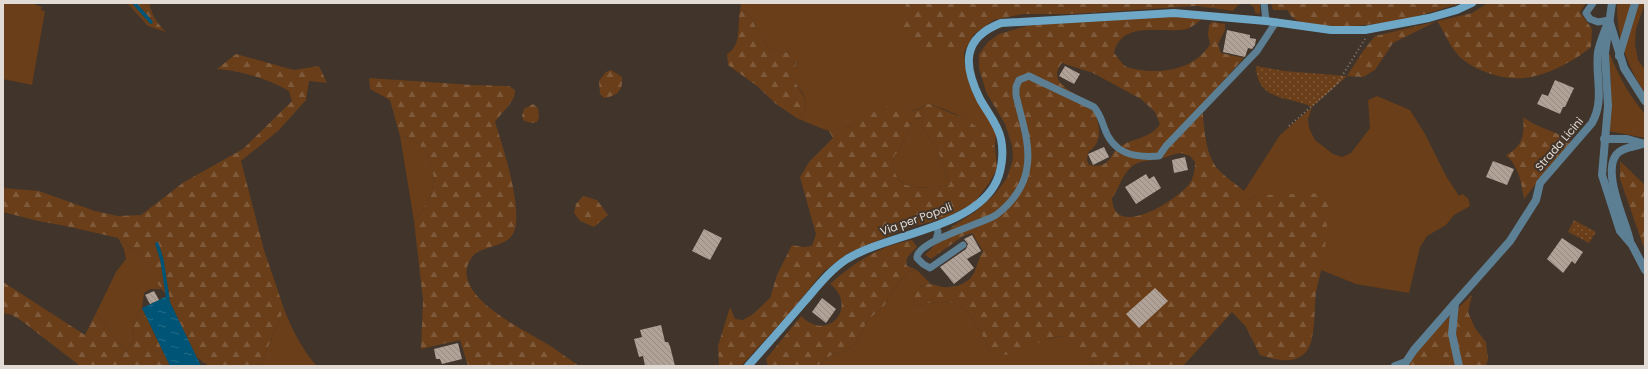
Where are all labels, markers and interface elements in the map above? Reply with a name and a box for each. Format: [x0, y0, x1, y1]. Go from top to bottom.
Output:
street label: Strada Licini [1531, 113, 1587, 174]
street label: Via per Popoli [878, 199, 954, 239]

